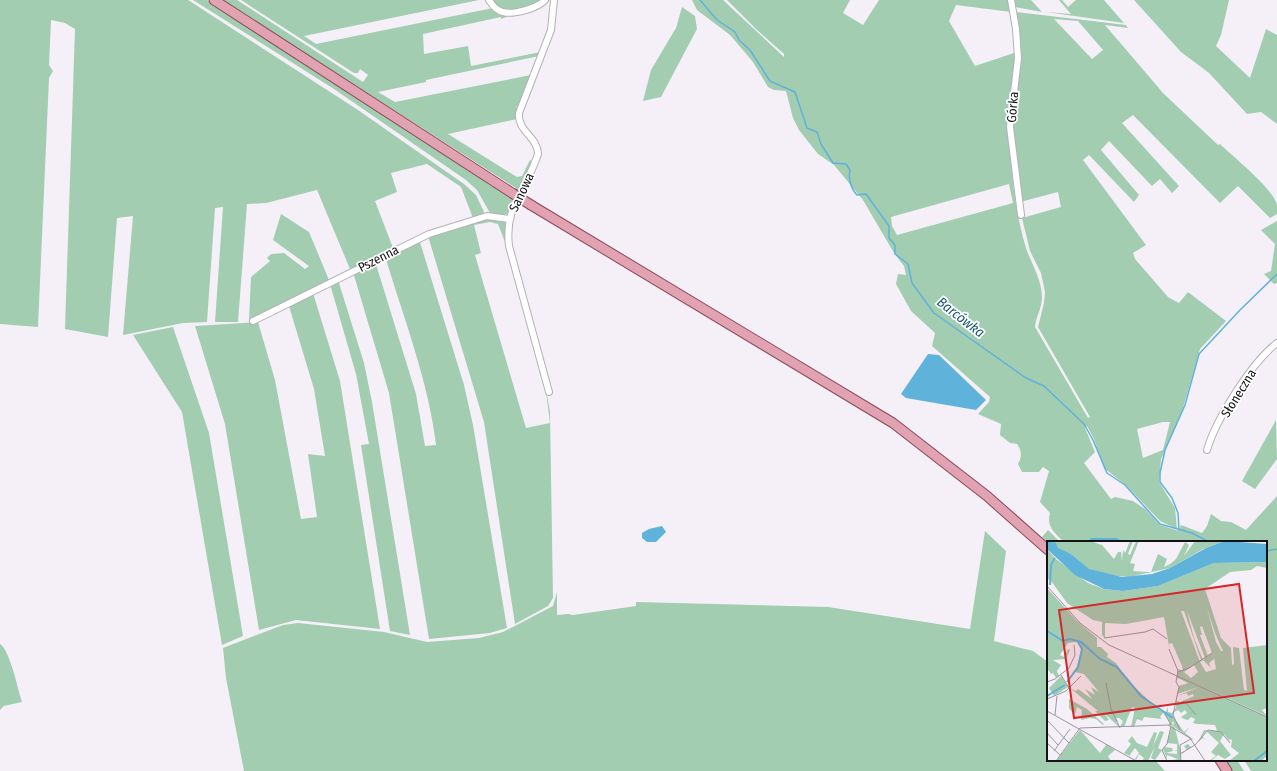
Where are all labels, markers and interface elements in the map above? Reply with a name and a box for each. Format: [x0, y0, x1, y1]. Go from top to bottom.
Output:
street label: Górka [1004, 91, 1021, 123]
street label: Sanowa [506, 170, 537, 214]
street label: Pszenna [355, 242, 401, 275]
water label: Barcówka [933, 294, 988, 341]
street label: Słoneczna [1218, 366, 1259, 420]
inset map [1047, 541, 1267, 761]

